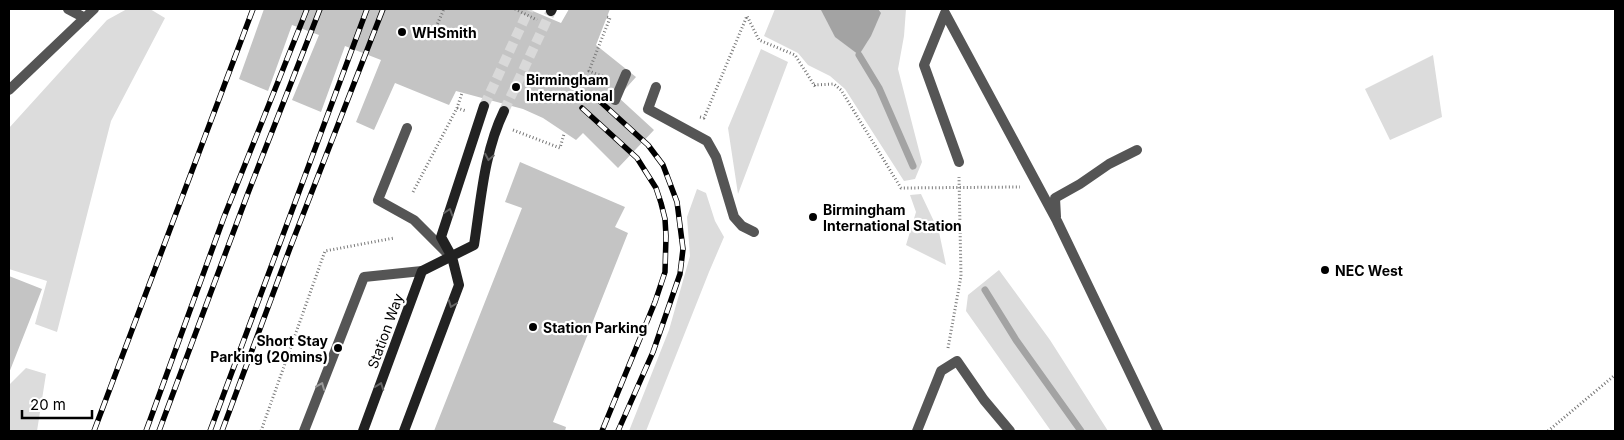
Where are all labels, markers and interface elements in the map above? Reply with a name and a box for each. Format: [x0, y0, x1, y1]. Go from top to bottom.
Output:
place label: WHSmith [412, 24, 477, 41]
marker: WHSmith [396, 26, 408, 38]
place label: Birmingham International [526, 71, 613, 104]
marker: Birmingham International [510, 81, 522, 93]
one-way arrow [484, 153, 494, 162]
place label: Birmingham International Station [823, 201, 962, 234]
one-way arrow [443, 209, 453, 217]
marker: Birmingham International Station [807, 211, 819, 223]
place label: NEC West [1335, 262, 1403, 279]
marker: NEC West [1319, 264, 1331, 276]
street label: Station Way [364, 291, 406, 371]
one-way arrow [448, 299, 458, 308]
place label: Station Parking [543, 319, 647, 336]
marker: Station Parking [527, 321, 539, 333]
place label: Short Stay Parking (20mins) [210, 332, 329, 365]
marker: Short Stay Parking (20mins) [332, 342, 344, 354]
one-way arrow [315, 382, 326, 391]
one-way arrow [374, 382, 384, 390]
scale bar [22, 388, 92, 420]
text: 20 m [30, 395, 66, 414]

